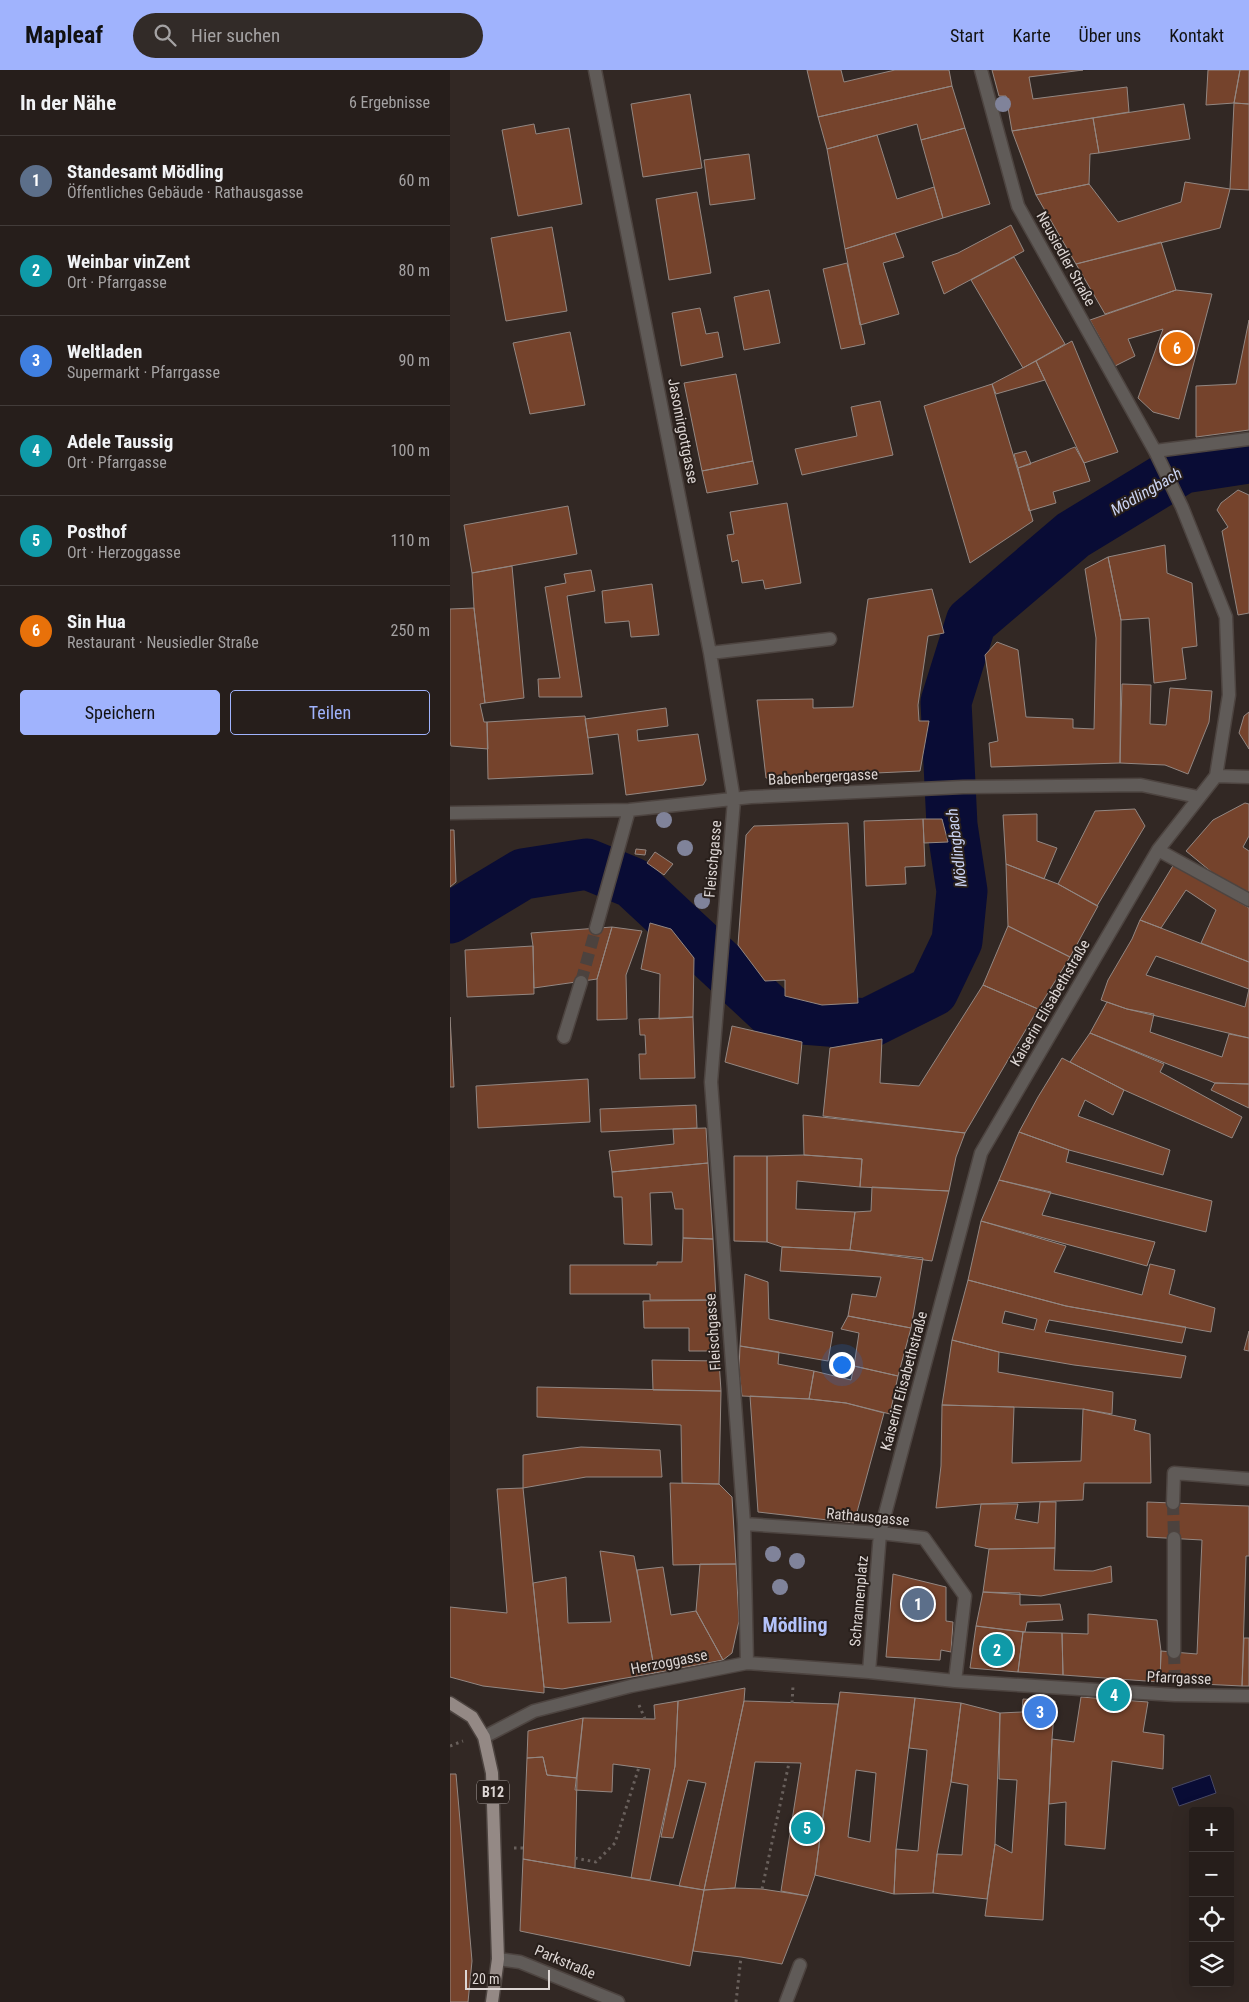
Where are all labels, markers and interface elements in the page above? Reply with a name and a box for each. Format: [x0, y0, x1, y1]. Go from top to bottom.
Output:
search box [133, 13, 483, 58]
text: Mapleaf [25, 21, 103, 49]
icon: search [151, 21, 179, 49]
text: Hier suchen [191, 24, 280, 47]
text: Start [950, 25, 984, 46]
text: Karte [1012, 25, 1051, 46]
text: Über uns [1079, 25, 1141, 46]
text: Kontakt [1169, 25, 1224, 46]
text: In der Nähe [20, 91, 116, 115]
text: 6 Ergebnisse [349, 93, 430, 112]
text: Standesamt Mödling [67, 160, 224, 183]
text: 1 [32, 171, 40, 190]
text: 60 m [398, 171, 430, 190]
text: Öffentliches Gebäude · Rathausgasse [67, 183, 303, 202]
street label: Neusiedler Straße [1033, 209, 1099, 309]
text: Weinbar vinZent [67, 250, 190, 273]
text: 2 [32, 261, 40, 280]
text: 80 m [398, 261, 430, 280]
text: Ort · Pfarrgasse [67, 273, 167, 292]
pin: 6 [1161, 329, 1193, 367]
text: Weltladen [67, 340, 142, 363]
text: 3 [32, 351, 40, 370]
text: 90 m [398, 351, 430, 370]
text: Supermarkt · Pfarrgasse [67, 363, 220, 382]
street label: Jasomirgottgasse [664, 377, 702, 485]
text: Adele Taussig [67, 430, 173, 453]
text: 4 [32, 441, 40, 460]
text: 100 m [391, 441, 430, 460]
text: Ort · Pfarrgasse [67, 453, 167, 472]
water label: Mödlingbach [1107, 463, 1185, 519]
text: Posthof [67, 520, 127, 543]
text: 5 [32, 531, 40, 550]
text: 110 m [391, 531, 430, 550]
text: Ort · Herzoggasse [67, 543, 181, 562]
text: Sin Hua [67, 610, 126, 633]
text: 6 [32, 621, 40, 640]
text: 250 m [391, 621, 430, 640]
text: Restaurant · Neusiedler Straße [67, 633, 259, 652]
button: Speichern [20, 690, 220, 735]
button: Teilen [230, 690, 430, 735]
street label: Babenbergergasse [768, 765, 878, 789]
water label: Mödlingbach [942, 807, 971, 888]
street label: Fleischgasse [701, 820, 725, 898]
street label: Kaiserin Elisabethstraße [1006, 936, 1094, 1070]
street label: Fleischgasse [701, 1293, 725, 1371]
street label: Kaiserin Elisabethstraße [877, 1309, 931, 1453]
your location [829, 1352, 855, 1378]
street label: Rathausgasse [826, 1504, 910, 1530]
street label: Schrannenplatz [846, 1555, 872, 1647]
pin: 1 [902, 1585, 934, 1623]
district label: Mödling [762, 1613, 828, 1637]
pin: 2 [981, 1631, 1013, 1669]
street label: Herzoggasse [629, 1646, 709, 1678]
street label: Pfarrgasse [1146, 1668, 1212, 1688]
pin: 4 [1098, 1676, 1130, 1714]
pin: 3 [1024, 1693, 1056, 1731]
road number: B12 [477, 1780, 509, 1804]
map controls [1189, 1807, 1234, 1987]
button: + [1189, 1807, 1234, 1852]
pin: 5 [791, 1809, 823, 1847]
button: − [1189, 1852, 1234, 1897]
button: locate [1189, 1897, 1234, 1942]
street label: Parkstraße [532, 1941, 598, 1983]
button: layers [1189, 1942, 1234, 1987]
scale bar [465, 1967, 550, 1990]
text: 20 m [472, 1971, 500, 1987]

